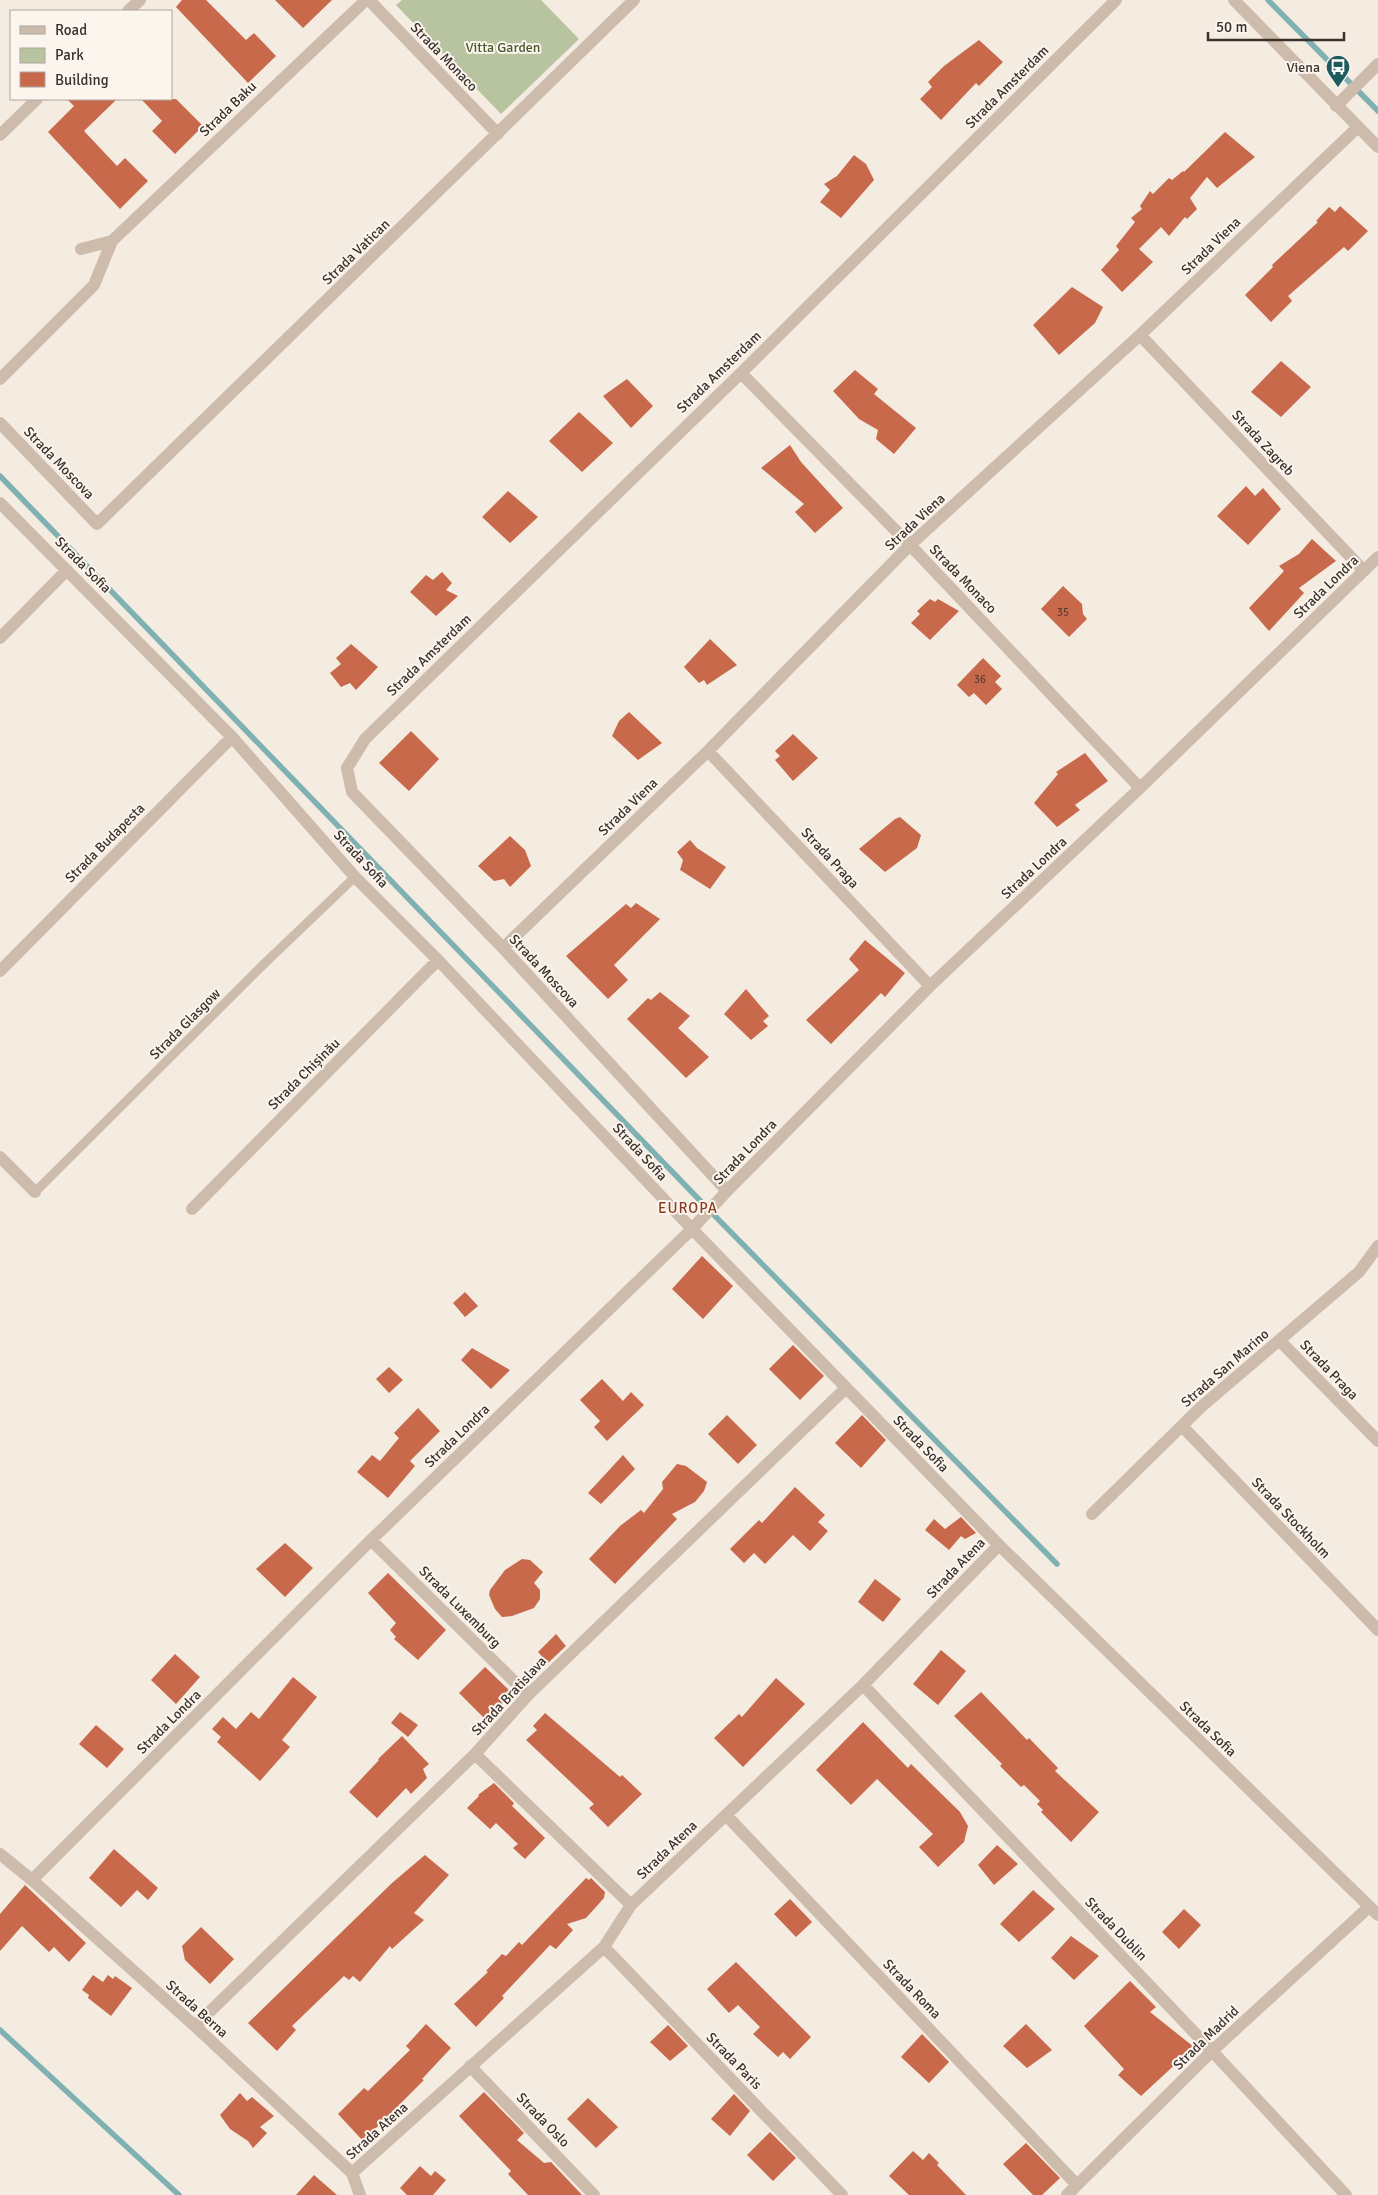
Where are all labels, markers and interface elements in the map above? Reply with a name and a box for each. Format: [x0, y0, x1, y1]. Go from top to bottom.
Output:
legend [10, 10, 172, 100]
scale bar [1208, 10, 1344, 42]
text: 50 m [1216, 18, 1247, 36]
street label: Strada Monaco [407, 19, 481, 95]
text: Road [55, 21, 87, 39]
park label: Vitta Garden [466, 39, 540, 56]
street label: Strada Amsterdam [962, 42, 1052, 132]
text: Park [55, 46, 84, 64]
bus stop icon: Viena [1325, 54, 1351, 88]
place label: Viena [1286, 59, 1320, 76]
text: Building [55, 71, 109, 89]
street label: Strada Baku [196, 78, 260, 140]
street label: Strada Viena [1178, 214, 1244, 278]
street label: Strada Vatican [319, 216, 393, 288]
street label: Strada Amsterdam [673, 327, 765, 417]
street label: Strada Zagreb [1228, 407, 1298, 479]
street label: Strada Moscova [20, 423, 98, 503]
street label: Strada Viena [881, 490, 949, 554]
street label: Strada Sofia [51, 533, 115, 597]
street label: Strada Monaco [926, 541, 1000, 617]
street label: Strada Londra [1290, 552, 1362, 622]
house number: 35 [1057, 606, 1069, 619]
street label: Strada Amsterdam [383, 610, 475, 700]
house number: 36 [974, 673, 986, 686]
street label: Strada Viena [595, 775, 661, 839]
street label: Strada Budapesta [62, 800, 148, 886]
street label: Strada Praga [798, 824, 862, 892]
street label: Strada Sofia [330, 827, 392, 891]
street label: Strada Londra [998, 833, 1070, 903]
street label: Strada Moscova [506, 931, 582, 1011]
street label: Strada Glasgow [146, 985, 224, 1063]
street label: Strada Chișinău [265, 1035, 343, 1113]
street label: Strada Londra [710, 1116, 780, 1188]
street label: Strada Sofia [609, 1120, 671, 1184]
district label: EUROPA [658, 1199, 718, 1217]
street label: Strada San Marino [1178, 1325, 1272, 1411]
street label: Strada Praga [1296, 1337, 1362, 1403]
street label: Strada Londra [421, 1401, 493, 1471]
street label: Strada Sofia [890, 1412, 952, 1476]
street label: Strada Stockholm [1248, 1474, 1334, 1562]
street label: Strada Atena [923, 1534, 989, 1602]
street label: Strada Luxemburg [416, 1563, 504, 1651]
street label: Strada Bratislava [468, 1653, 550, 1739]
street label: Strada Londra [133, 1686, 205, 1758]
street label: Strada Sofia [1176, 1698, 1240, 1760]
street label: Strada Atena [633, 1817, 701, 1883]
street label: Strada Dublin [1081, 1894, 1151, 1964]
street label: Strada Roma [879, 1956, 945, 2022]
street label: Strada Berna [162, 1977, 232, 2041]
street label: Strada Madrid [1170, 2002, 1242, 2074]
street label: Strada Paris [703, 2029, 765, 2093]
street label: Strada Oslo [513, 2089, 573, 2151]
street label: Strada Atena [343, 2099, 411, 2163]

